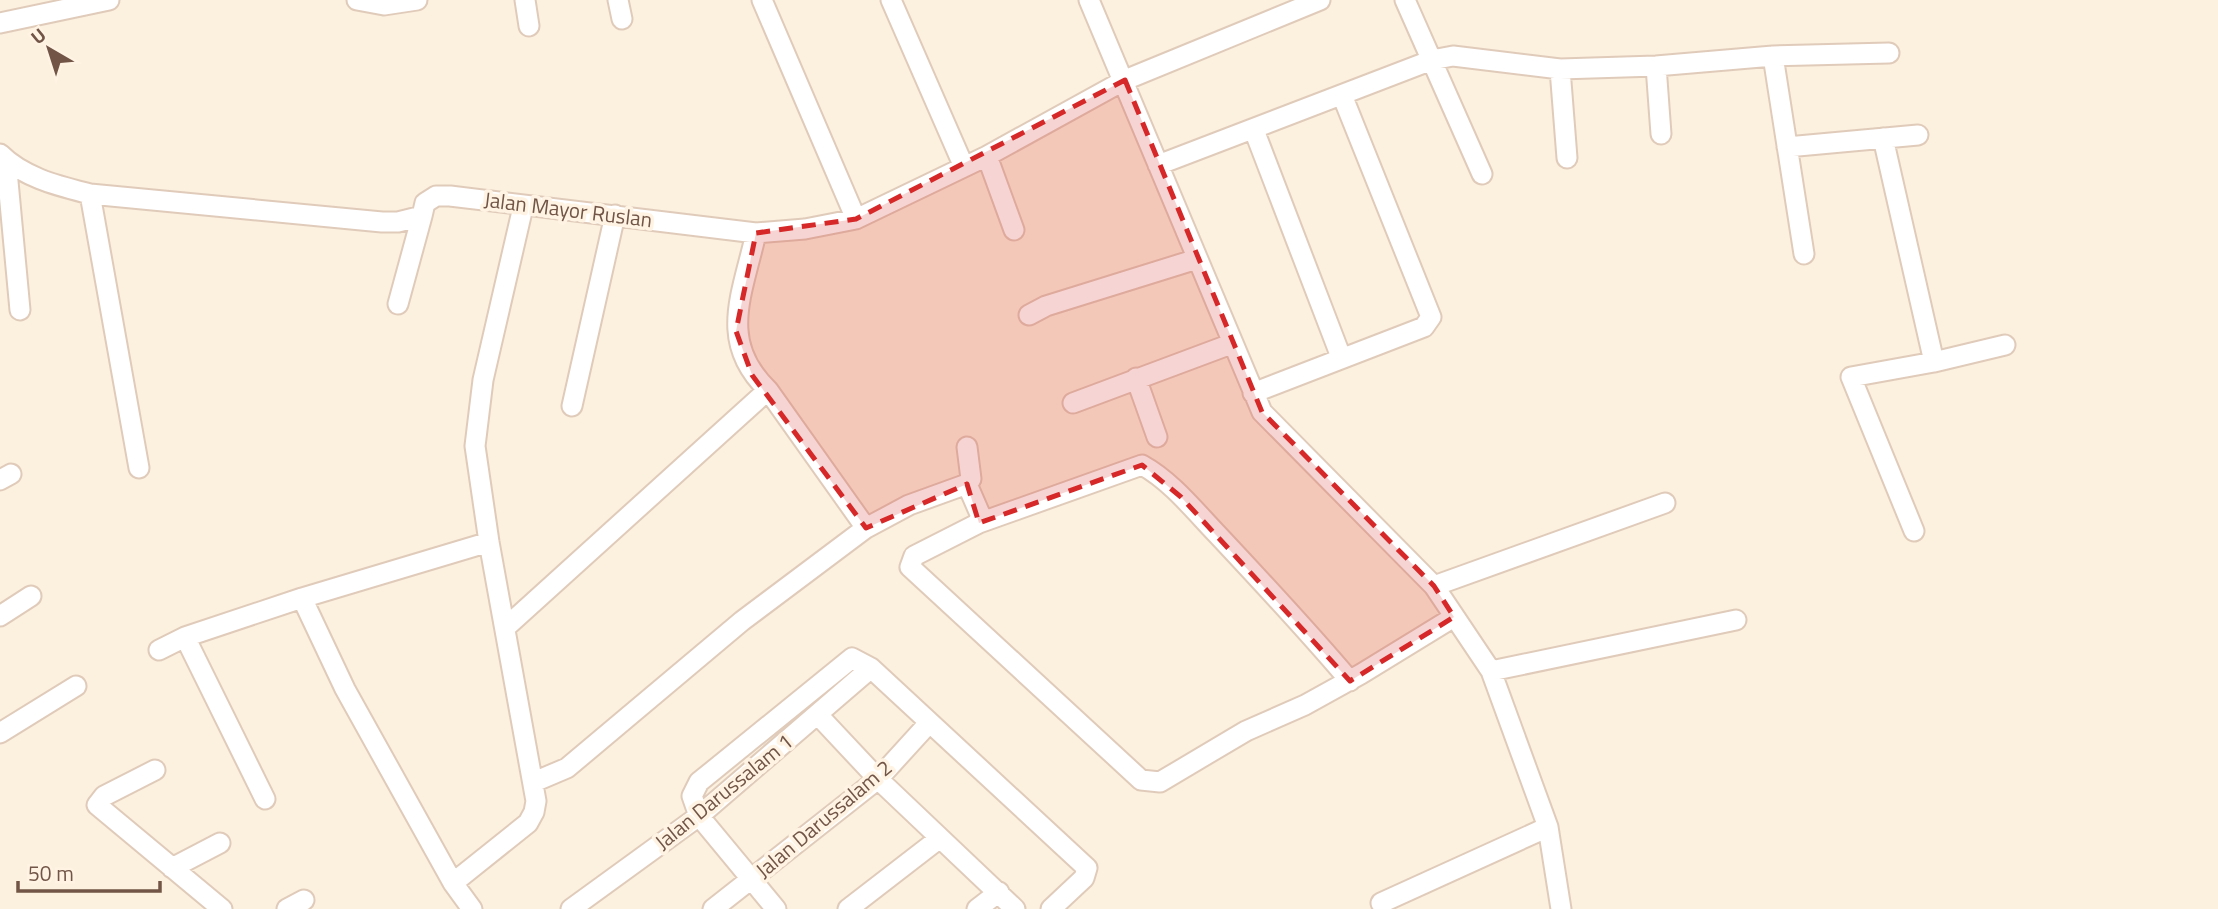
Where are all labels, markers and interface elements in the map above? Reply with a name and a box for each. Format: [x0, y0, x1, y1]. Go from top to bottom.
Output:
north arrow [14, 14, 84, 84]
text: U [24, 20, 52, 51]
street label: Jalan Mayor Ruslan [482, 183, 654, 235]
street label: Jalan Darussalam 1 [647, 725, 799, 857]
street label: Jalan Darussalam 2 [748, 751, 899, 885]
scale bar [18, 850, 159, 894]
text: 50 m [28, 857, 74, 889]

